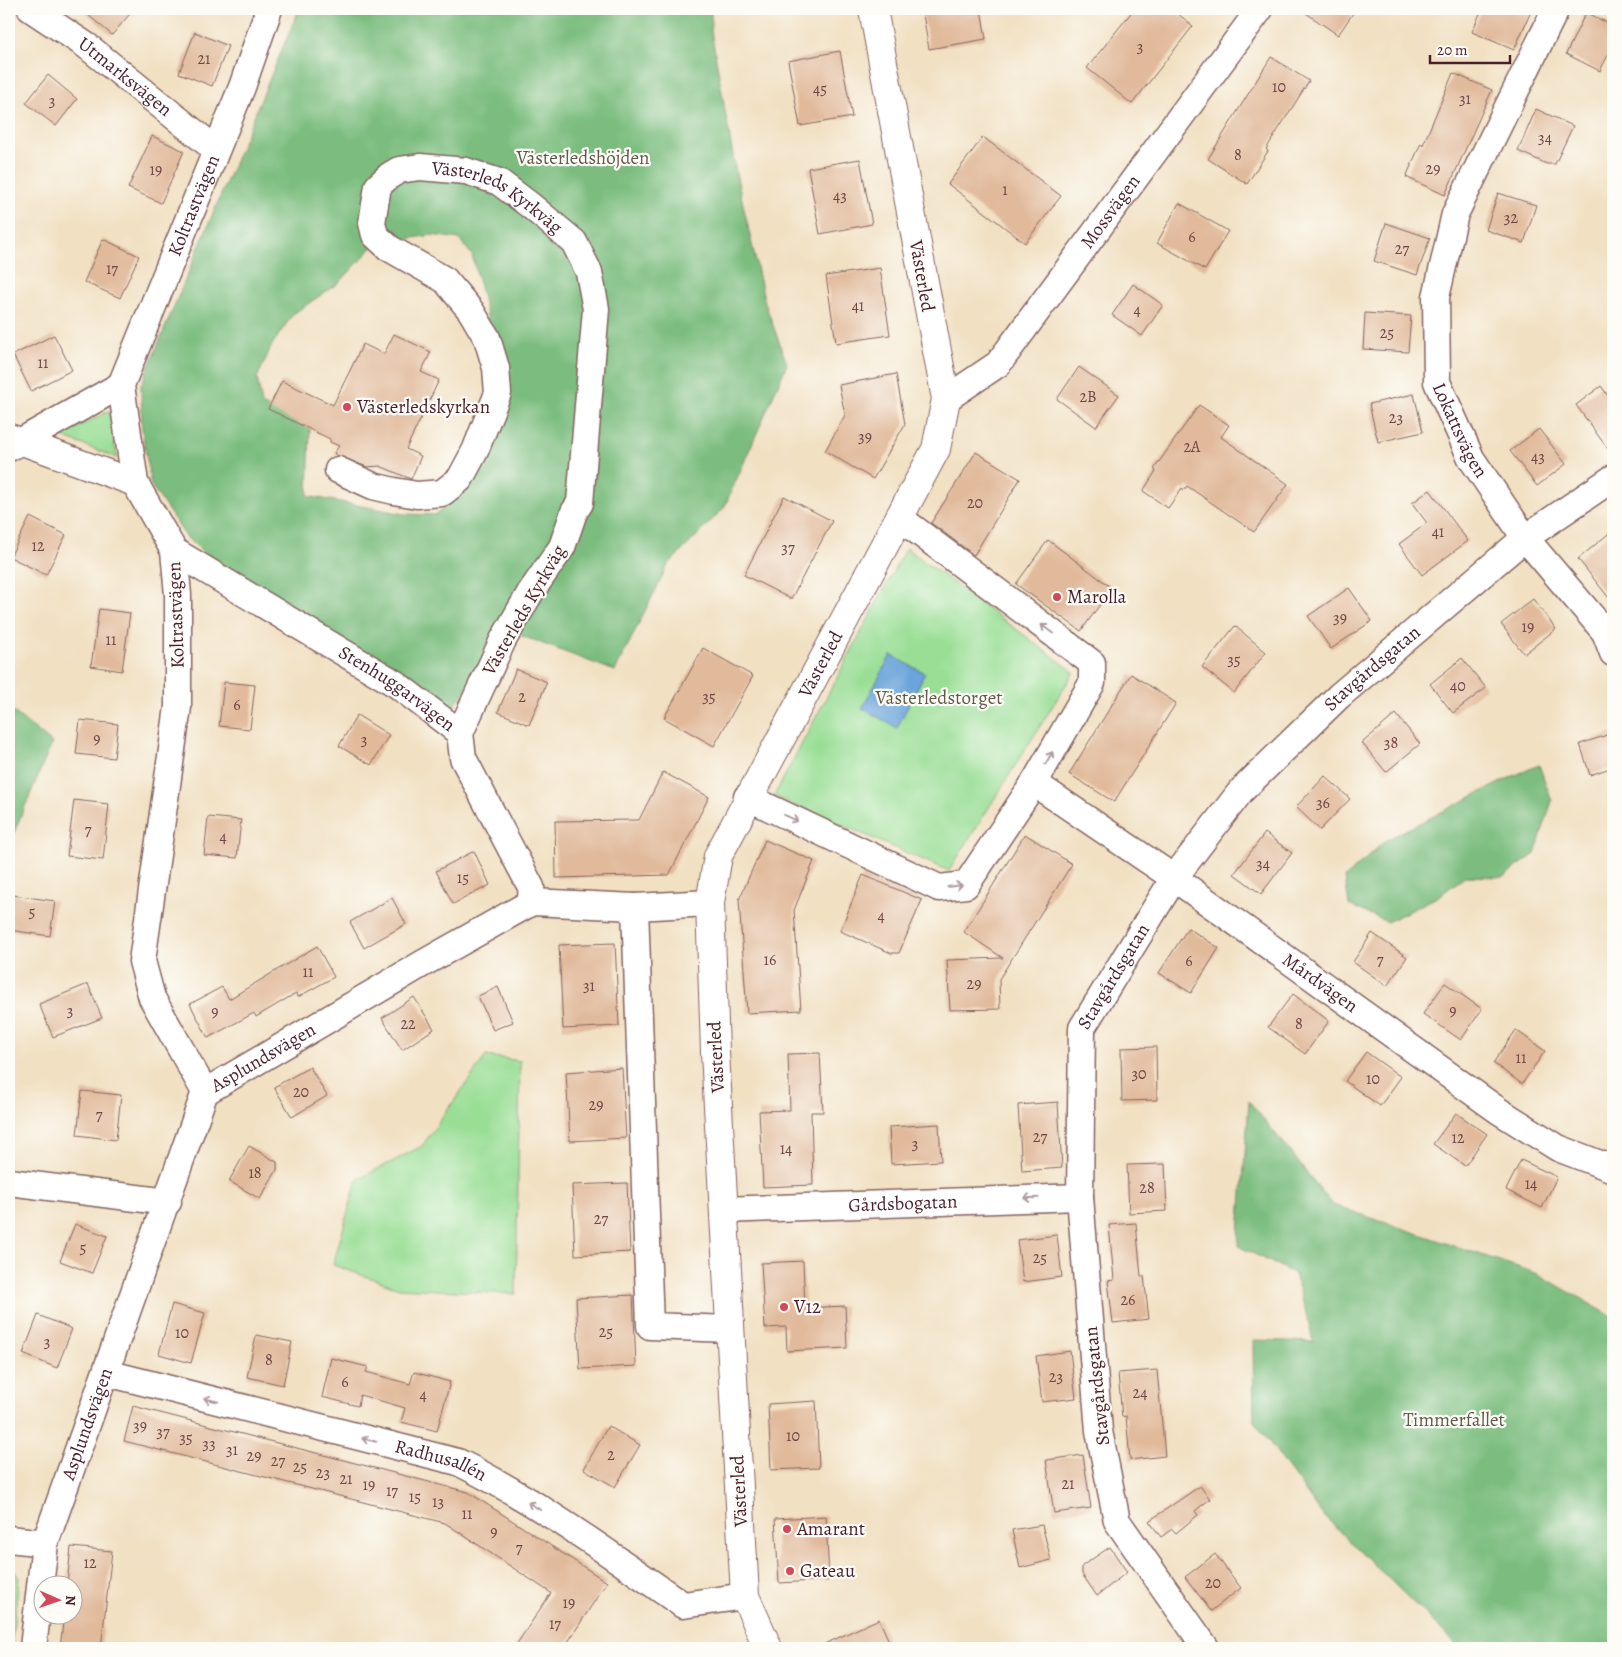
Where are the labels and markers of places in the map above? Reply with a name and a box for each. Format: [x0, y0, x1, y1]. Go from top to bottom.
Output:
place label: Västerledskyrkan [356, 394, 490, 420]
marker: Västerledskyrkan [341, 401, 353, 413]
place label: Marolla [1067, 584, 1127, 610]
marker: Marolla [1051, 591, 1063, 603]
place label: V12 [793, 1294, 821, 1320]
marker: V12 [778, 1301, 790, 1313]
place label: Amarant [796, 1516, 865, 1542]
marker: Amarant [781, 1523, 793, 1535]
place label: Gateau [800, 1558, 856, 1584]
marker: Gateau [784, 1565, 796, 1577]

